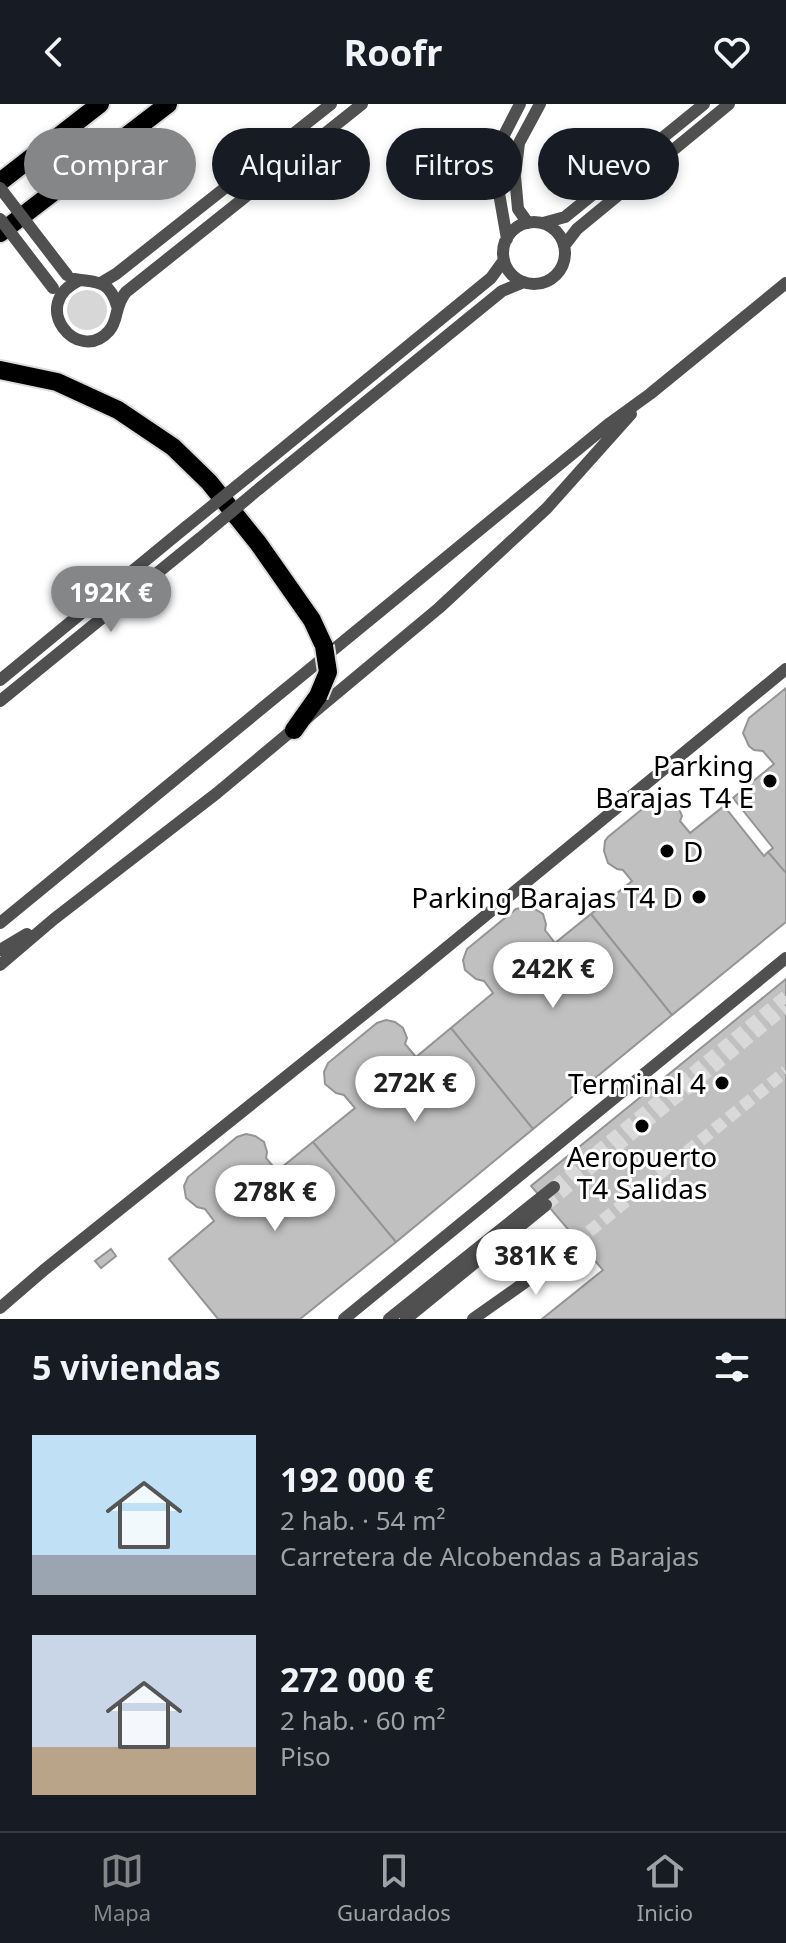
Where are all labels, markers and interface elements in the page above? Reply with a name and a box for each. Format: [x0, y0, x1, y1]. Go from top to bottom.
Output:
text: Roofr [344, 28, 442, 77]
icon: back [32, 30, 76, 74]
icon: heart [710, 30, 754, 74]
chip: Comprar [24, 128, 196, 200]
chip: Alquilar [212, 128, 370, 200]
chip: Filtros [386, 128, 522, 200]
chip: Nuevo [538, 128, 679, 200]
pin: 192K € [46, 566, 176, 634]
text: 192K € [69, 574, 153, 610]
place label: Parking Barajas T4 E [595, 746, 754, 816]
marker: Parking Barajas T4 E [761, 772, 779, 790]
place label: D [683, 832, 703, 870]
marker: D [658, 842, 676, 860]
place label: Parking Barajas T4 D [411, 878, 683, 916]
marker: Parking Barajas T4 D [690, 888, 708, 906]
pin: 242K € [488, 942, 618, 1010]
text: 242K € [511, 950, 595, 986]
pin: 272K € [350, 1056, 480, 1124]
text: 272K € [373, 1064, 457, 1100]
place label: Terminal 4 [568, 1064, 706, 1102]
marker: Terminal 4 [713, 1074, 731, 1092]
marker: Aeropuerto T4 Salidas [633, 1117, 651, 1135]
place label: Aeropuerto T4 Salidas [567, 1137, 717, 1207]
pin: 278K € [210, 1165, 340, 1233]
text: 278K € [233, 1173, 317, 1209]
pin: 381K € [471, 1229, 601, 1297]
text: 381K € [494, 1237, 578, 1273]
text: 5 viviendas [32, 1344, 221, 1390]
icon: filters [710, 1345, 754, 1389]
text: 192 000 € [280, 1456, 434, 1502]
icon: home [96, 1467, 192, 1563]
text: 2 hab. · 54 m² [280, 1502, 446, 1538]
text: Carretera de Alcobendas a Barajas [280, 1538, 699, 1574]
text: 272 000 € [280, 1656, 434, 1702]
icon: home [96, 1667, 192, 1763]
text: 2 hab. · 60 m² [280, 1702, 446, 1738]
text: Piso [280, 1738, 331, 1774]
tab: Mapa [93, 1849, 151, 1927]
tab: Guardados [337, 1849, 451, 1927]
tab: Inicio [637, 1849, 693, 1927]

